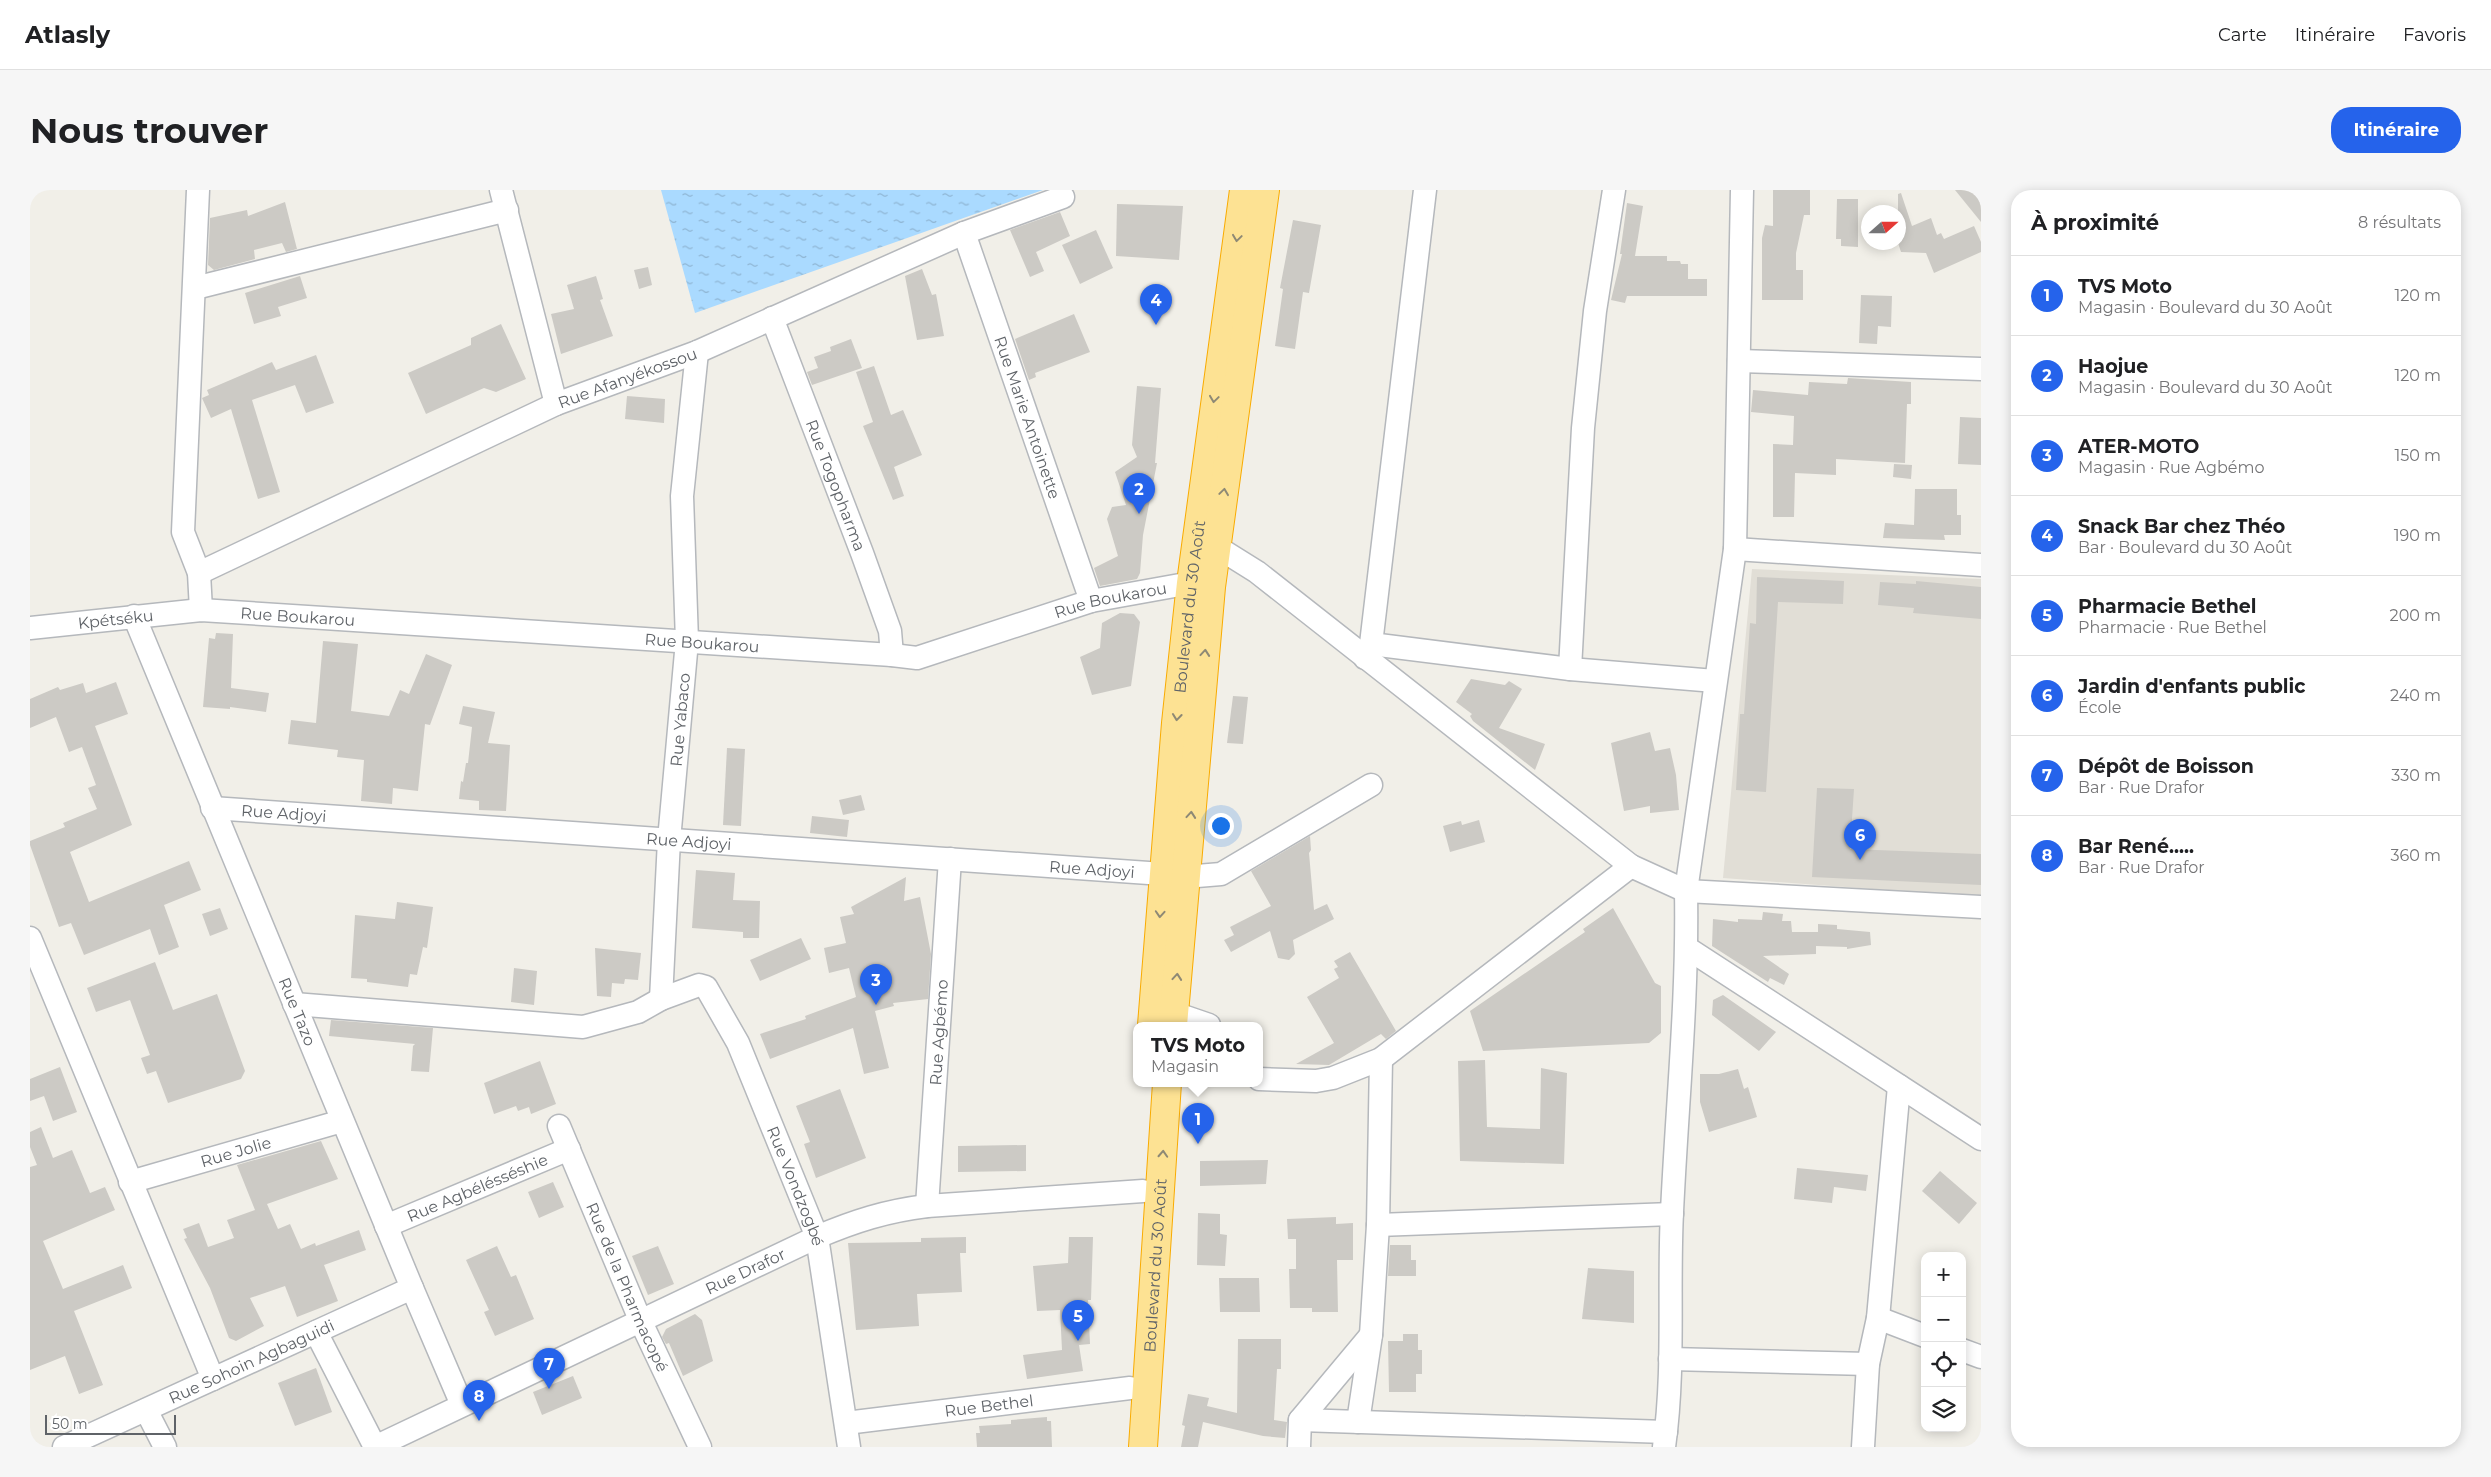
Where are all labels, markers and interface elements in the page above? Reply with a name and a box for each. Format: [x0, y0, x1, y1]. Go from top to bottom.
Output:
text: Atlasly [25, 20, 110, 49]
text: Carte [2218, 24, 2267, 46]
text: Itinéraire [2295, 24, 2375, 46]
text: Favoris [2403, 24, 2466, 46]
button: Itinéraire [2331, 107, 2461, 153]
text: Nous trouver [30, 109, 268, 152]
north arrow [1861, 205, 1906, 250]
text: À proximité [2031, 210, 2159, 235]
text: 8 résultats [2358, 213, 2441, 232]
one-way arrow [1232, 235, 1243, 243]
text: TVS Moto [2078, 275, 2172, 298]
pin: 4 [1140, 284, 1172, 325]
text: 1 [2044, 286, 2050, 305]
text: 120 m [2394, 286, 2441, 305]
text: Magasin · Boulevard du 30 Août [2078, 298, 2332, 317]
street label: Rue Marie Antoinette [990, 334, 1064, 501]
street label: Rue Afanyékossou [555, 344, 700, 412]
text: Haojue [2078, 355, 2148, 378]
text: 2 [2042, 366, 2052, 385]
text: 120 m [2394, 366, 2441, 385]
text: Magasin · Boulevard du 30 Août [2078, 378, 2332, 397]
one-way arrow [1210, 395, 1220, 404]
street label: Rue Togopharma [802, 417, 869, 554]
text: ATER-MOTO [2078, 435, 2199, 458]
text: 3 [2042, 446, 2052, 465]
text: 150 m [2394, 446, 2441, 465]
text: Magasin · Rue Agbémo [2078, 458, 2265, 477]
pin: 2 [1123, 473, 1155, 514]
one-way arrow [1219, 487, 1229, 496]
text: Snack Bar chez Théo [2078, 515, 2285, 538]
street label: Boulevard du 30 Août [1170, 519, 1209, 694]
text: 4 [2041, 526, 2053, 545]
text: 190 m [2394, 526, 2441, 545]
text: Bar · Boulevard du 30 Août [2078, 538, 2292, 557]
street label: Rue Boukarou [1052, 579, 1168, 622]
text: Pharmacie Bethel [2078, 595, 2257, 618]
street label: Rue Boukarou [240, 604, 356, 630]
street label: Kpétséku [77, 606, 154, 633]
text: 5 [2042, 606, 2052, 625]
text: 200 m [2390, 606, 2441, 625]
text: Pharmacie · Rue Bethel [2078, 618, 2267, 637]
street label: Rue Boukarou [644, 630, 760, 656]
one-way arrow [1199, 649, 1210, 657]
street label: Rue Yabaco [667, 672, 694, 767]
text: Jardin d'enfants public [2078, 675, 2305, 698]
text: 6 [2042, 686, 2052, 705]
text: 240 m [2390, 686, 2441, 705]
text: École [2078, 698, 2121, 717]
one-way arrow [1172, 713, 1183, 721]
text: Dépôt de Boisson [2078, 755, 2254, 778]
text: 7 [2042, 766, 2052, 785]
text: 330 m [2391, 766, 2441, 785]
text: Bar · Rue Drafor [2078, 778, 2205, 797]
street label: Rue Adjoyi [240, 801, 327, 826]
one-way arrow [1185, 810, 1196, 818]
your location [1208, 813, 1234, 839]
pin: 6 [1844, 819, 1876, 860]
street label: Rue Adjoyi [645, 829, 732, 854]
text: Bar René..... [2078, 835, 2194, 858]
text: 8 [2042, 846, 2052, 865]
text: 360 m [2390, 846, 2441, 865]
street label: Rue Adjoyi [1048, 857, 1135, 882]
text: Bar · Rue Drafor [2078, 858, 2205, 877]
one-way arrow [1155, 910, 1166, 918]
pin: 3 [860, 964, 892, 1005]
one-way arrow [1171, 972, 1182, 980]
street label: Rue Tazo [275, 975, 320, 1049]
street label: Rue Agbémo [926, 979, 952, 1086]
popup [1133, 1022, 1263, 1087]
text: TVS Moto [1151, 1034, 1245, 1057]
text: Magasin [1151, 1057, 1219, 1076]
pin: 1 [1182, 1103, 1214, 1144]
street label: Rue Vondzogbé [763, 1123, 827, 1247]
street label: Rue Jolie [198, 1133, 273, 1171]
street label: Rue Agbélésséshie [404, 1150, 551, 1226]
one-way arrow [1157, 1150, 1168, 1158]
street label: Boulevard du 30 Août [1140, 1177, 1171, 1353]
street label: Rue de la Pharmacopé [582, 1200, 672, 1375]
street label: Rue Drafor [702, 1244, 789, 1299]
map controls [1921, 1252, 1966, 1432]
button: + [1921, 1252, 1966, 1297]
button: − [1921, 1297, 1966, 1342]
pin: 5 [1062, 1300, 1094, 1341]
street label: Rue Sohoin Agbaguidi [166, 1316, 337, 1408]
button: locate [1921, 1342, 1966, 1387]
pin: 7 [533, 1348, 565, 1389]
pin: 8 [463, 1380, 495, 1421]
button: layers [1921, 1387, 1966, 1432]
street label: Rue Bethel [944, 1391, 1034, 1421]
scale bar [45, 1412, 176, 1435]
text: 50 m [52, 1415, 88, 1433]

